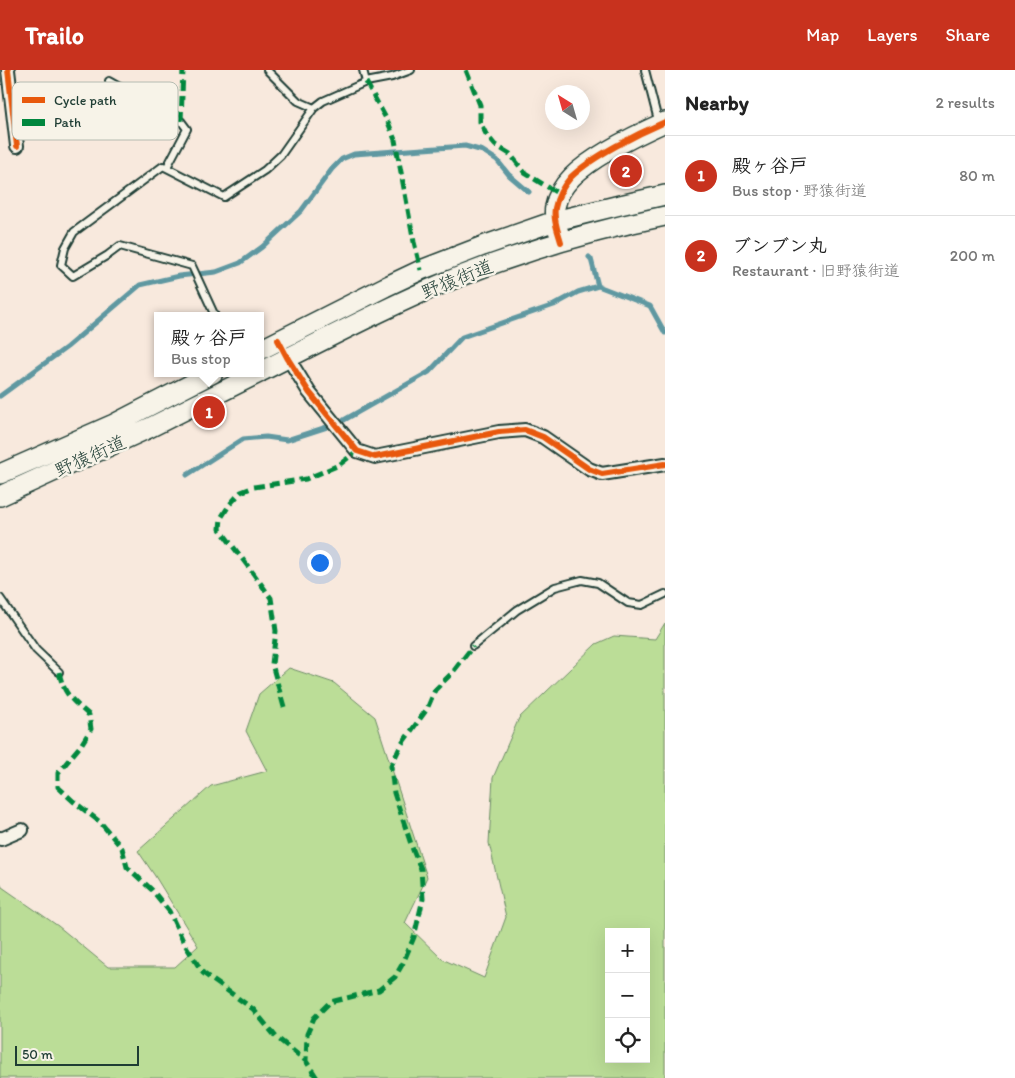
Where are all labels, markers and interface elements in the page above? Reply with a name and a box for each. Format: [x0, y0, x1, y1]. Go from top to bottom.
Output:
text: Trailo [25, 21, 84, 50]
text: Map [806, 24, 839, 46]
text: Layers [867, 24, 917, 46]
text: Share [945, 24, 990, 46]
legend [12, 82, 178, 140]
north arrow [545, 85, 590, 130]
text: Nearby [685, 90, 749, 115]
text: Cycle path [54, 92, 117, 109]
text: 2 results [935, 93, 995, 112]
text: Path [54, 114, 81, 131]
pin: 2 [610, 152, 642, 190]
text: 殿ヶ谷戸 [732, 154, 808, 177]
text: 1 [697, 166, 705, 185]
text: 80 m [959, 166, 995, 185]
text: Bus stop · 野猿街道 [732, 181, 867, 200]
text: ブンブン丸 [732, 234, 827, 257]
text: 2 [697, 246, 705, 265]
text: 200 m [950, 246, 995, 265]
street label: 野猿街道 [417, 254, 497, 304]
text: Restaurant · 旧野猿街道 [732, 261, 900, 280]
popup [154, 312, 264, 377]
text: 殿ヶ谷戸 [171, 326, 247, 349]
text: Bus stop [171, 349, 231, 368]
pin: 1 [193, 393, 225, 431]
street label: 野猿街道 [51, 430, 129, 482]
your location [307, 550, 333, 576]
map controls [605, 928, 650, 1063]
button: + [605, 928, 650, 973]
button: − [605, 973, 650, 1018]
button: locate [605, 1018, 650, 1063]
scale bar [15, 1043, 139, 1066]
text: 50 m [22, 1046, 53, 1063]

